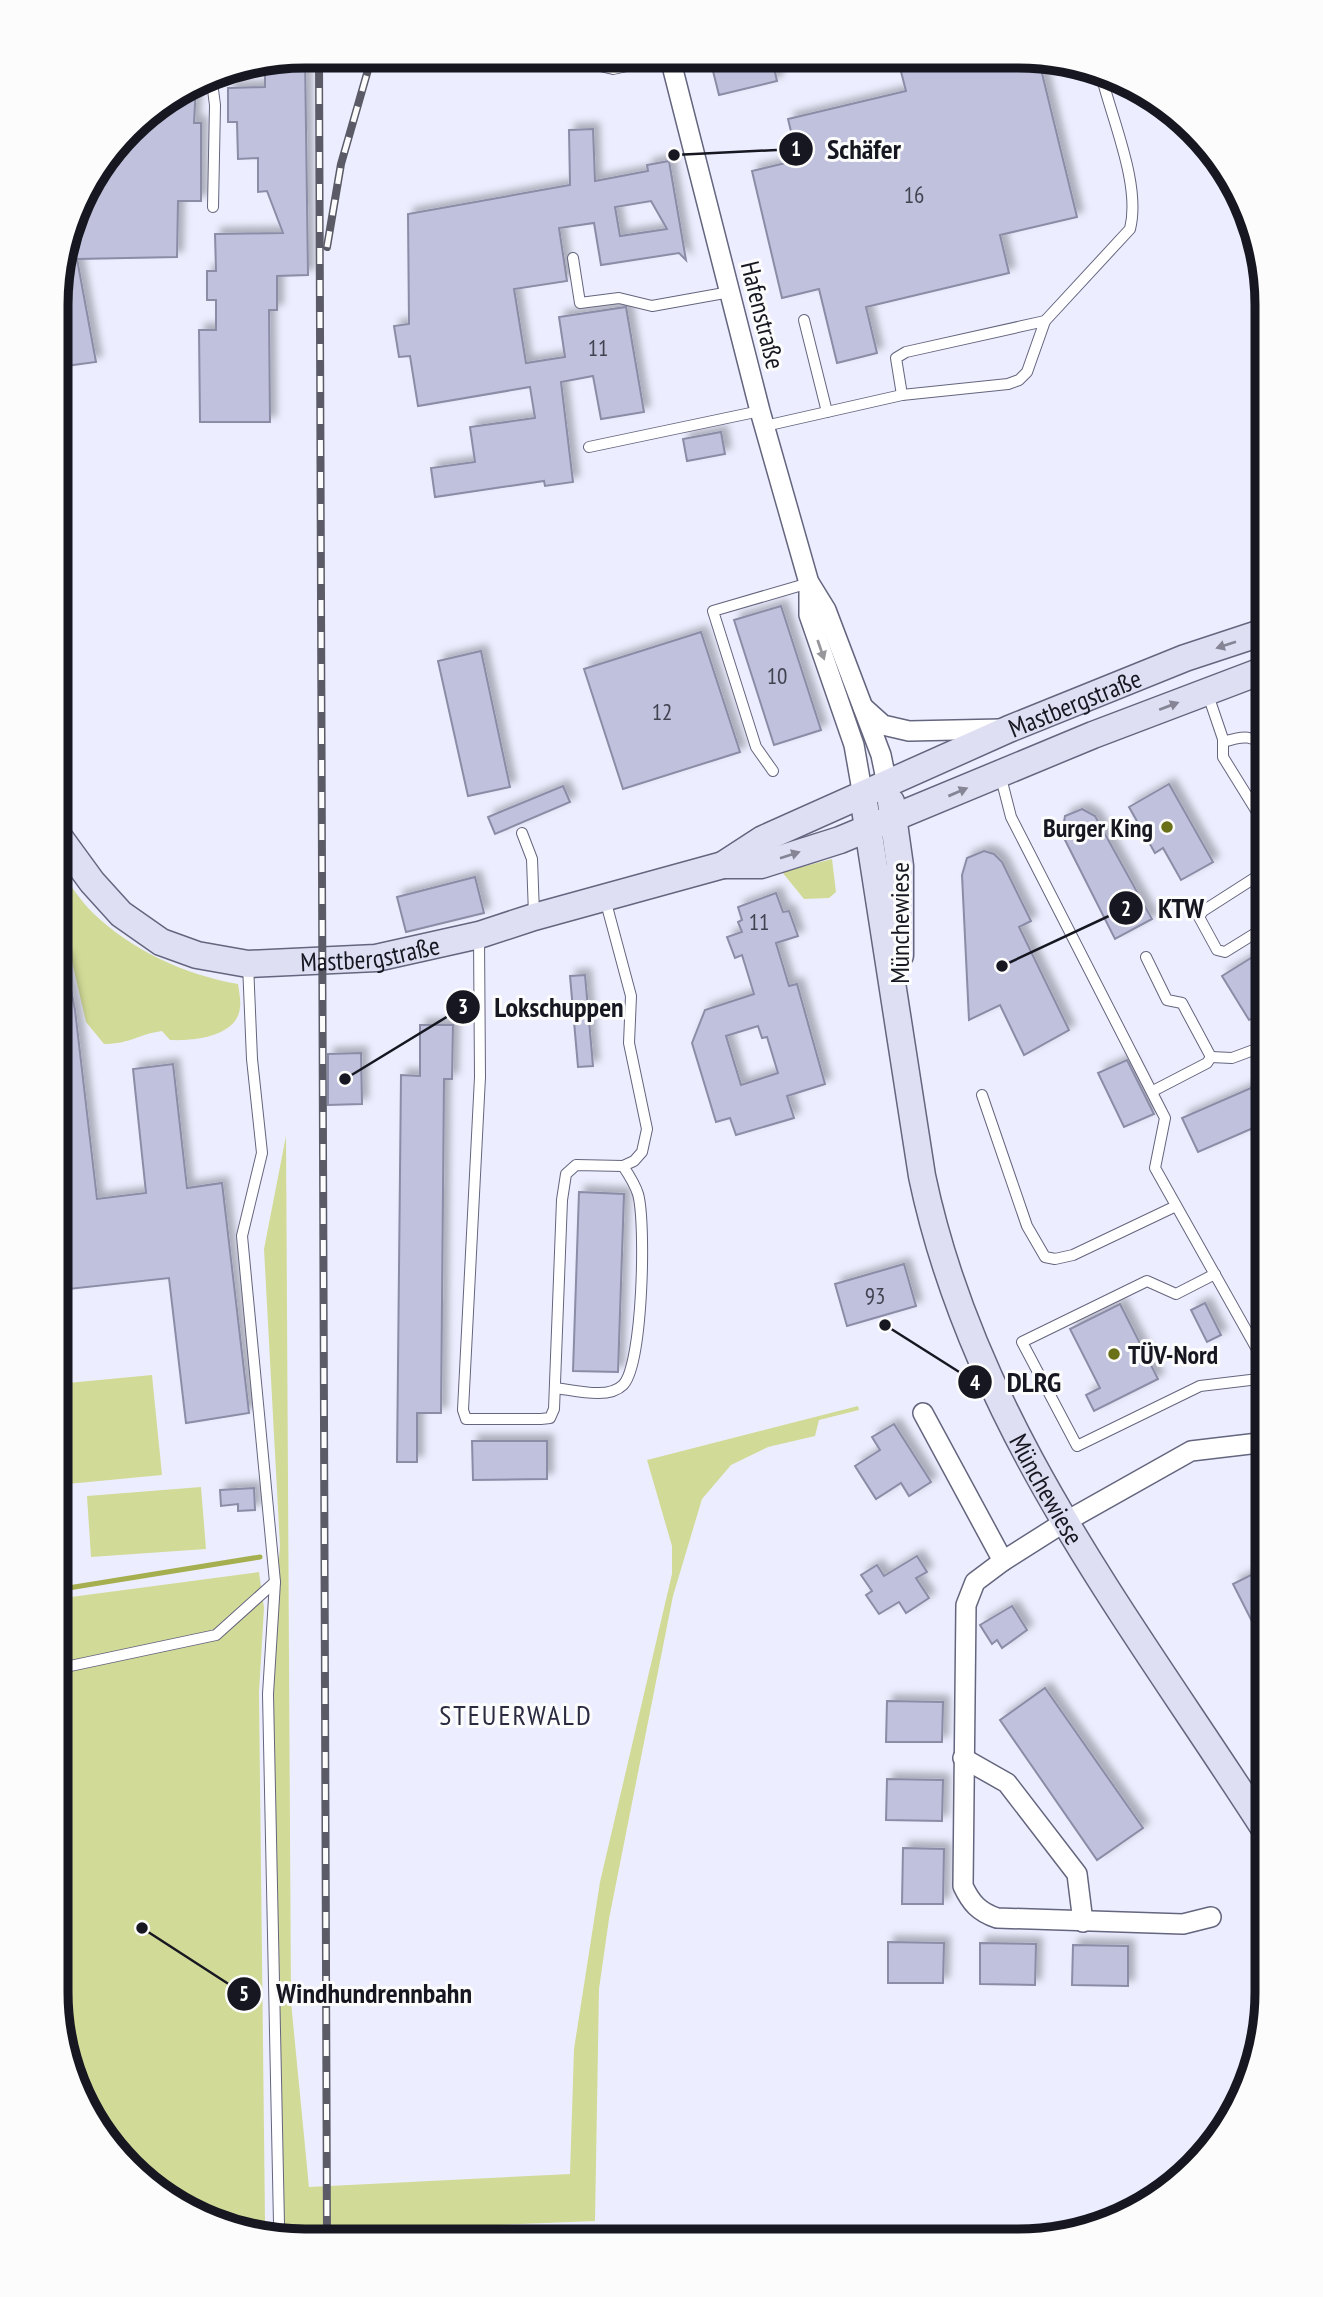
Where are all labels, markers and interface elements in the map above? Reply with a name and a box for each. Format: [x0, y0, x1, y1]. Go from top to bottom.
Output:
callout: Schäfer [778, 124, 915, 173]
text: Schäfer [827, 130, 902, 167]
text: 1 [791, 135, 801, 162]
house number: 16 [904, 180, 924, 209]
street label: Hafenstraße [734, 258, 792, 372]
house number: 11 [588, 333, 608, 362]
one-way arrow [816, 639, 827, 660]
one-way arrow [1215, 640, 1236, 650]
house number: 10 [767, 661, 787, 690]
street label: Mastbergstraße [1003, 661, 1146, 744]
house number: 12 [652, 697, 672, 726]
one-way arrow [1158, 701, 1179, 712]
one-way arrow [947, 786, 968, 797]
place label: Burger King [1043, 811, 1153, 844]
marker: Burger King [1159, 819, 1175, 835]
one-way arrow [780, 850, 801, 860]
street label: Münchewiese [883, 862, 916, 984]
callout: KTW [1109, 884, 1218, 933]
text: KTW [1158, 889, 1205, 926]
text: 2 [1121, 895, 1131, 922]
house number: 11 [749, 907, 769, 936]
street label: Mastbergstraße [300, 928, 443, 978]
callout: Lokschuppen [445, 982, 638, 1031]
text: Lokschuppen [494, 988, 624, 1025]
text: 3 [458, 993, 468, 1020]
house number: 93 [865, 1281, 885, 1310]
place label: TÜV-Nord [1128, 1338, 1218, 1371]
marker: TÜV-Nord [1106, 1346, 1122, 1362]
callout: DLRG [958, 1358, 1075, 1407]
text: DLRG [1007, 1363, 1061, 1400]
text: 4 [970, 1369, 980, 1396]
street label: Münchewiese [1003, 1428, 1091, 1550]
district label: STEUERWALD [439, 1696, 593, 1733]
callout: Windhundrennbahn [227, 1969, 486, 2018]
text: Windhundrennbahn [275, 1974, 472, 2011]
text: 5 [239, 1980, 249, 2007]

